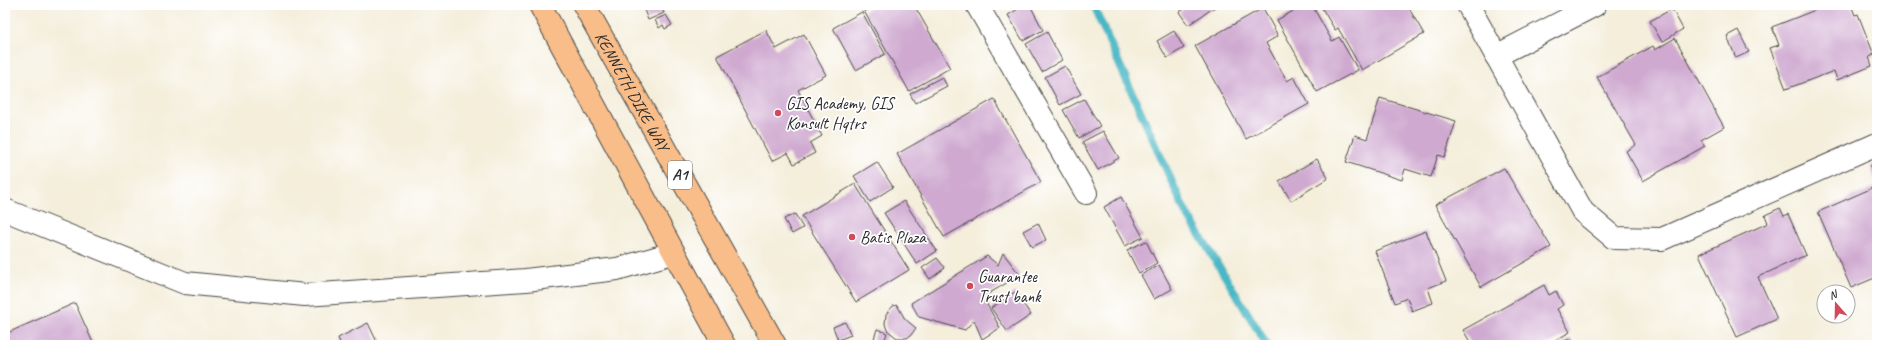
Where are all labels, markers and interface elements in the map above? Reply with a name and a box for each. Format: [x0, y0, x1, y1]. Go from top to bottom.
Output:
street label: KENNETH DIKE WAY [591, 28, 676, 157]
place label: GIS Academy, GIS Konsult Hqtrs [786, 93, 896, 134]
marker: GIS Academy, GIS Konsult Hqtrs [773, 108, 783, 118]
road number: A1 [668, 161, 692, 189]
place label: Batis Plaza [860, 227, 927, 248]
marker: Batis Plaza [847, 232, 857, 242]
place label: Guarantee Trust bank [978, 266, 1042, 307]
marker: Guarantee Trust bank [965, 281, 975, 291]
north arrow [1816, 284, 1856, 324]
text: N [1827, 286, 1840, 302]

